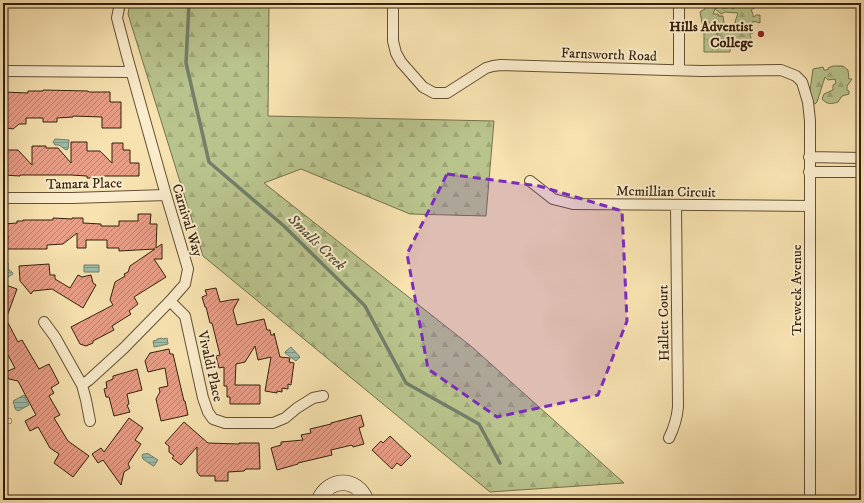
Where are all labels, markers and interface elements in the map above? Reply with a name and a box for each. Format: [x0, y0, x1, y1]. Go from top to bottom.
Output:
place label: Hills Adventist College [669, 18, 754, 52]
marker: Hills Adventist College [756, 29, 766, 39]
street label: Farnsworth Road [561, 44, 657, 66]
street label: Tamara Place [46, 174, 122, 194]
street label: Carnival Way [167, 182, 207, 259]
street label: Mcmillian Circuit [616, 182, 717, 202]
water label: Smalls Creek [283, 209, 350, 275]
street label: Treweek Avenue [788, 244, 806, 336]
street label: Hallett Court [654, 284, 674, 361]
street label: Vivaldi Place [193, 328, 227, 404]

